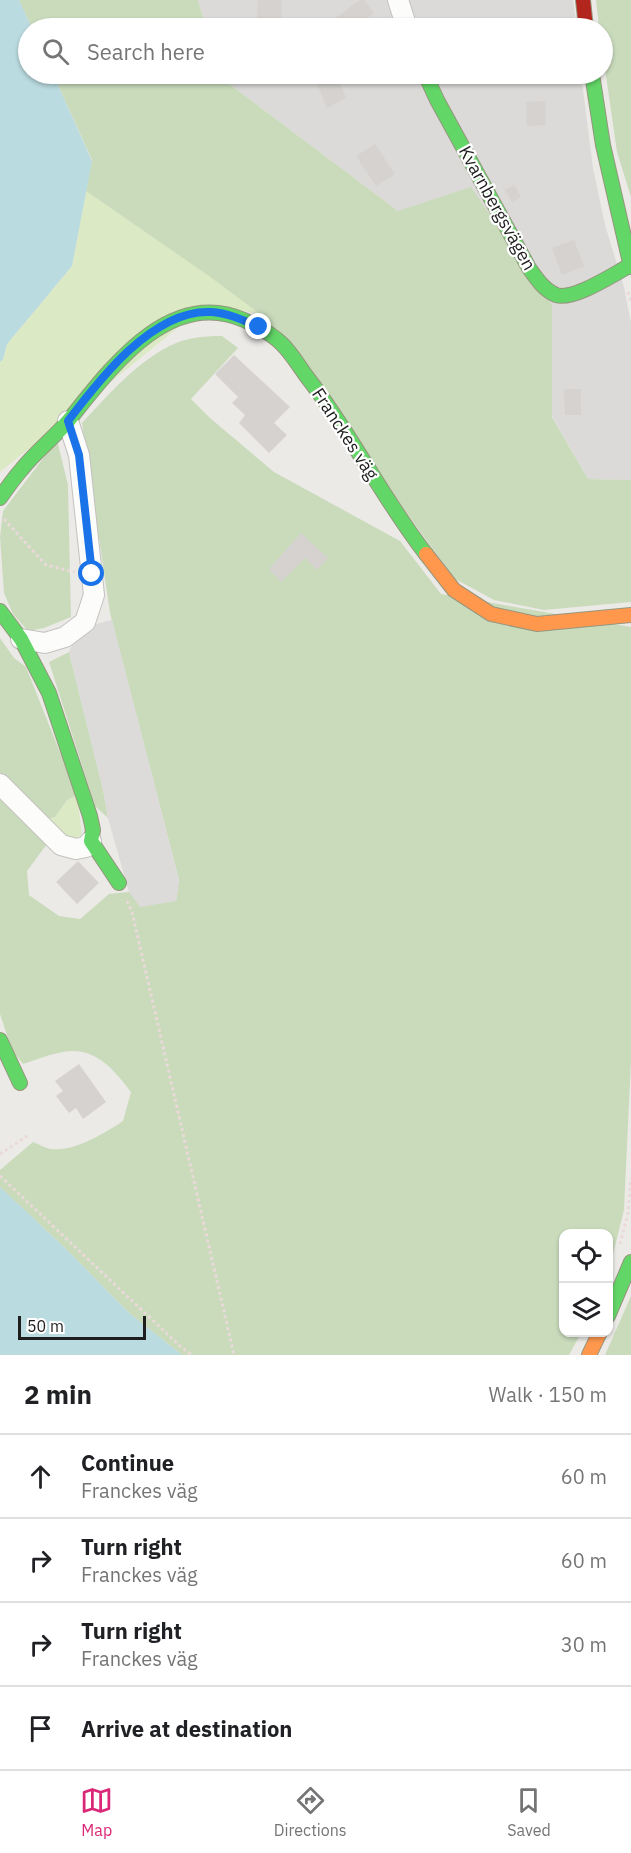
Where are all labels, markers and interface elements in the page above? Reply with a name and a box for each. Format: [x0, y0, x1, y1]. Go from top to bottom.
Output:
search box [18, 18, 613, 84]
icon: search [39, 35, 72, 68]
text: Search here [87, 37, 205, 66]
street label: Kvarnbergsvägen [454, 142, 541, 274]
route end [245, 313, 271, 339]
street label: Franckes väg [307, 383, 384, 484]
route start [78, 560, 104, 586]
map controls [559, 1229, 613, 1337]
button: locate [559, 1229, 613, 1283]
button: layers [559, 1283, 613, 1337]
scale bar [18, 1313, 146, 1340]
text: 50 m [27, 1316, 64, 1336]
text: 2 min [24, 1377, 92, 1411]
text: Walk · 150 m [489, 1381, 607, 1408]
text: Continue [81, 1448, 174, 1477]
icon: ahead [24, 1460, 57, 1493]
text: 60 m [561, 1463, 607, 1490]
text: Franckes väg [81, 1477, 198, 1504]
text: Turn right [81, 1532, 182, 1561]
icon: right [24, 1544, 57, 1577]
text: 60 m [561, 1547, 607, 1574]
text: Franckes väg [81, 1561, 198, 1588]
text: Turn right [81, 1616, 182, 1645]
icon: right [24, 1628, 57, 1661]
text: 30 m [561, 1631, 607, 1658]
text: Franckes väg [81, 1645, 198, 1672]
icon: arrive [24, 1712, 57, 1745]
text: Arrive at destination [81, 1714, 292, 1743]
tab: Map [80, 1784, 113, 1840]
tab: Directions [274, 1784, 347, 1840]
tab: Saved [507, 1784, 551, 1840]

